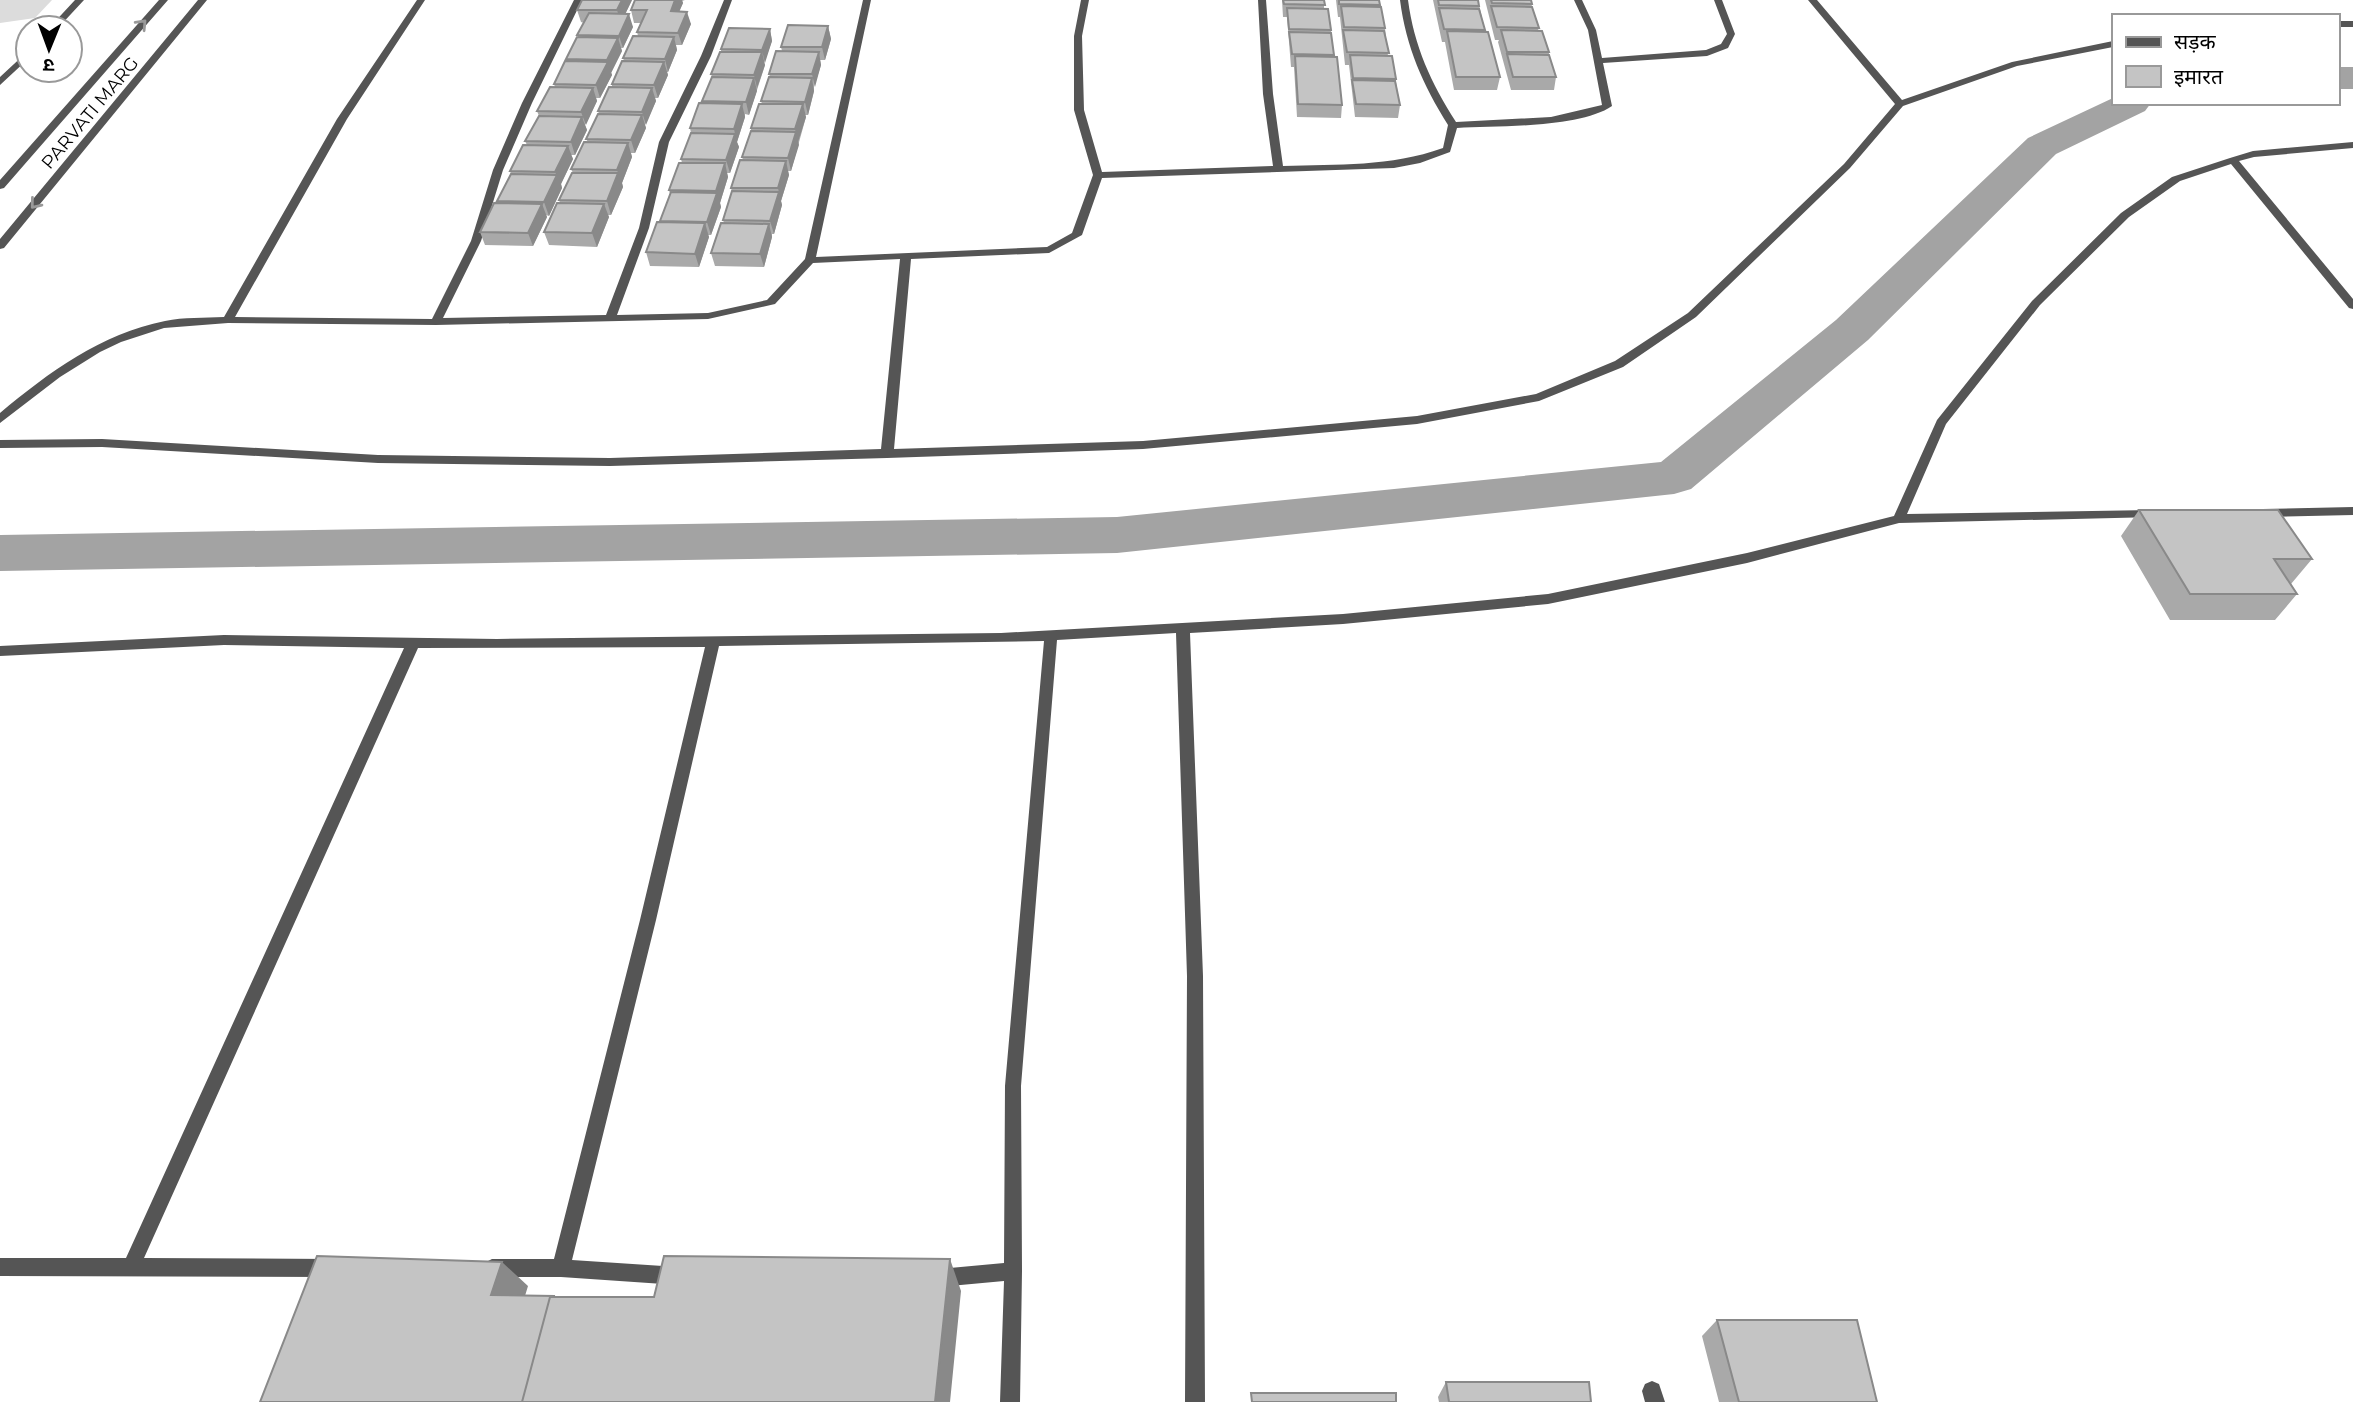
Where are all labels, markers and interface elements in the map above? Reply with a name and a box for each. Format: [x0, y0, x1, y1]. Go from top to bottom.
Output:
north arrow [14, 14, 84, 84]
legend [2112, 14, 2339, 105]
one-way arrow [134, 19, 146, 32]
text: सड़क [2174, 29, 2216, 54]
street label: PARVATI MARG [37, 52, 143, 174]
text: उ [42, 54, 54, 77]
text: इमारत [2174, 64, 2224, 89]
one-way arrow [31, 196, 43, 209]

